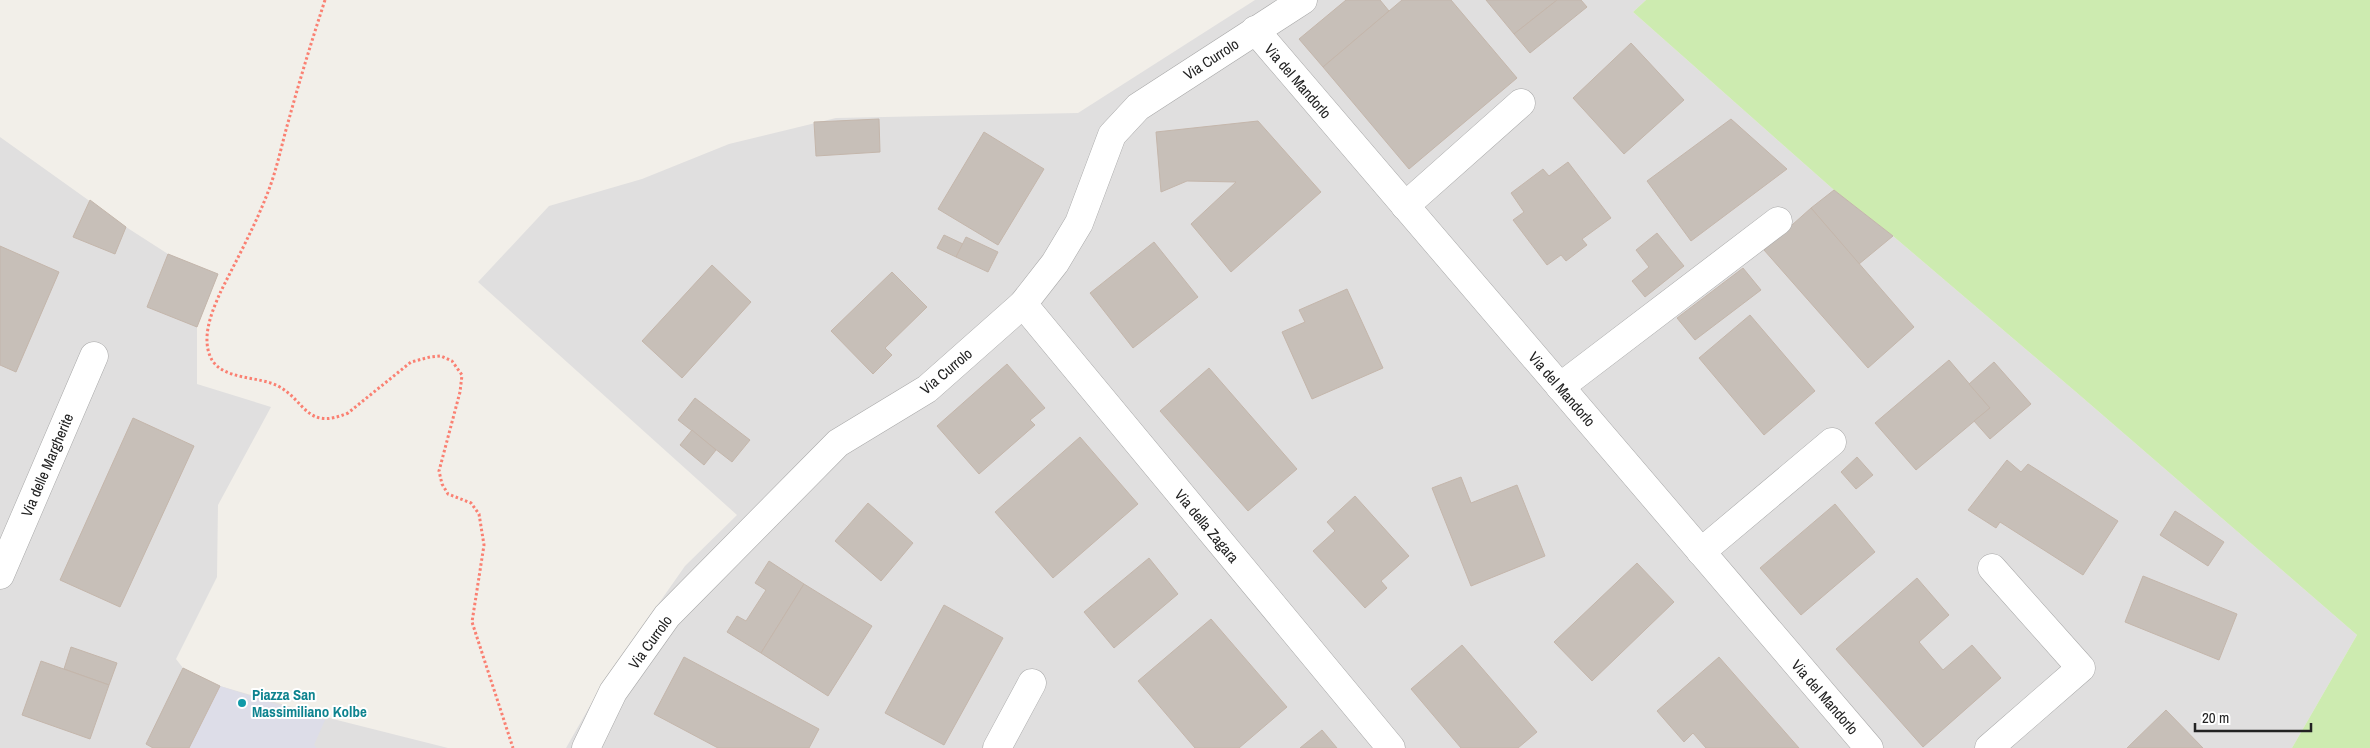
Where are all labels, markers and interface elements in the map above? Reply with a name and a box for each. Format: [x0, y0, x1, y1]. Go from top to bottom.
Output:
street label: Via Currolo [1179, 33, 1243, 85]
street label: Via del Mandorlo [1260, 39, 1336, 123]
street label: Via Currolo [916, 343, 977, 399]
street label: Via del Mandorlo [1524, 347, 1600, 431]
street label: Via delle Margherite [16, 410, 78, 520]
street label: Via della Zagara [1170, 485, 1244, 567]
street label: Via Currolo [623, 611, 677, 673]
street label: Via del Mandorlo [1787, 655, 1863, 739]
place label: Piazza San Massimiliano Kolbe [252, 684, 367, 722]
marker: Piazza San Massimiliano Kolbe [236, 697, 248, 709]
scale bar [2195, 700, 2311, 732]
text: 20 m [2202, 707, 2229, 728]

